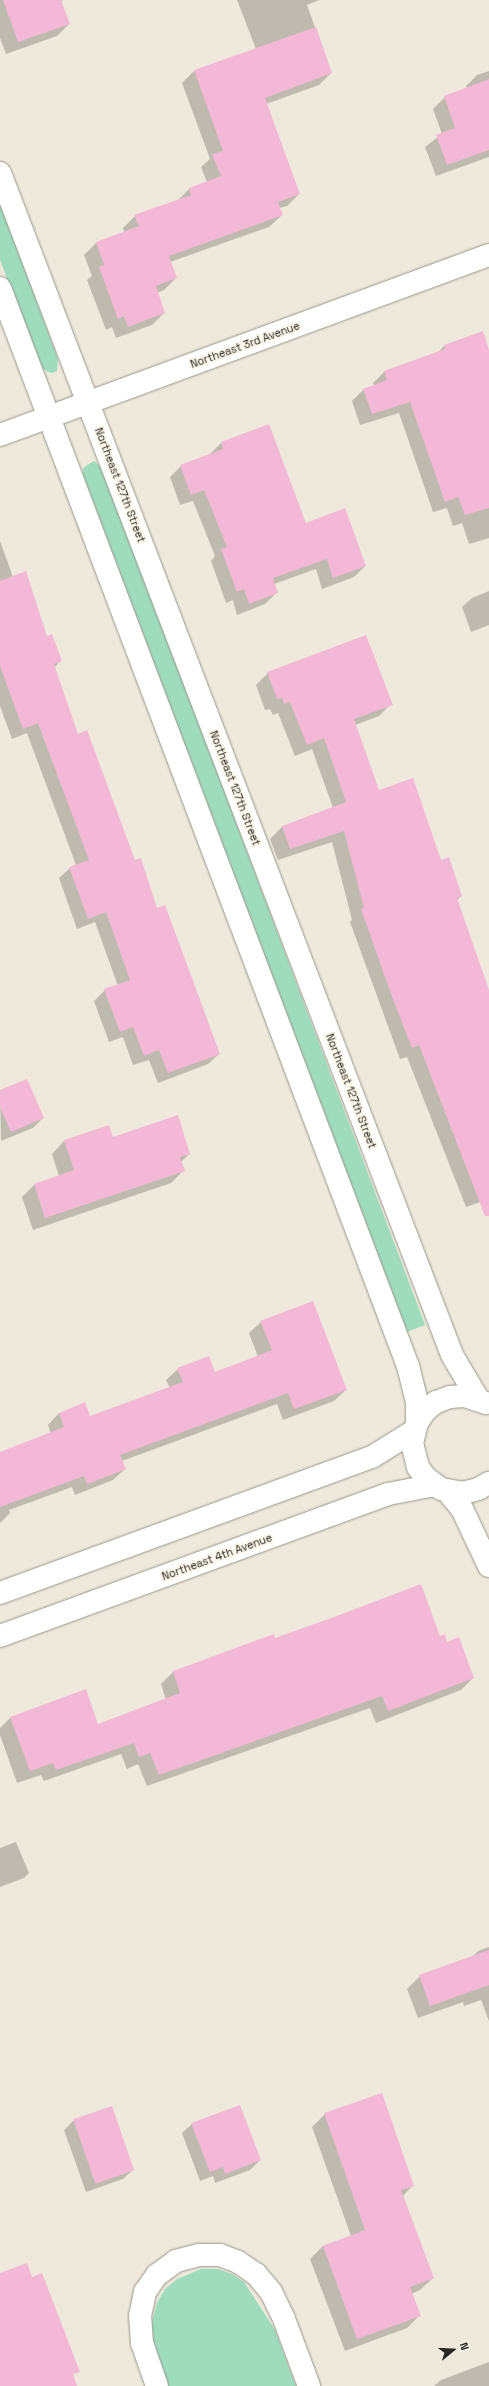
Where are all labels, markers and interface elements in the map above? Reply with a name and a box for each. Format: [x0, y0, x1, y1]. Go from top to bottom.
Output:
street label: Northeast 3rd Avenue [188, 319, 302, 371]
street label: Northeast 127th Street [92, 426, 148, 544]
street label: Northeast 127th Street [207, 729, 263, 847]
street label: Northeast 127th Street [323, 1032, 379, 1150]
street label: Northeast 4th Avenue [160, 1531, 274, 1583]
north arrow [433, 2330, 473, 2370]
text: N [457, 2341, 472, 2352]

